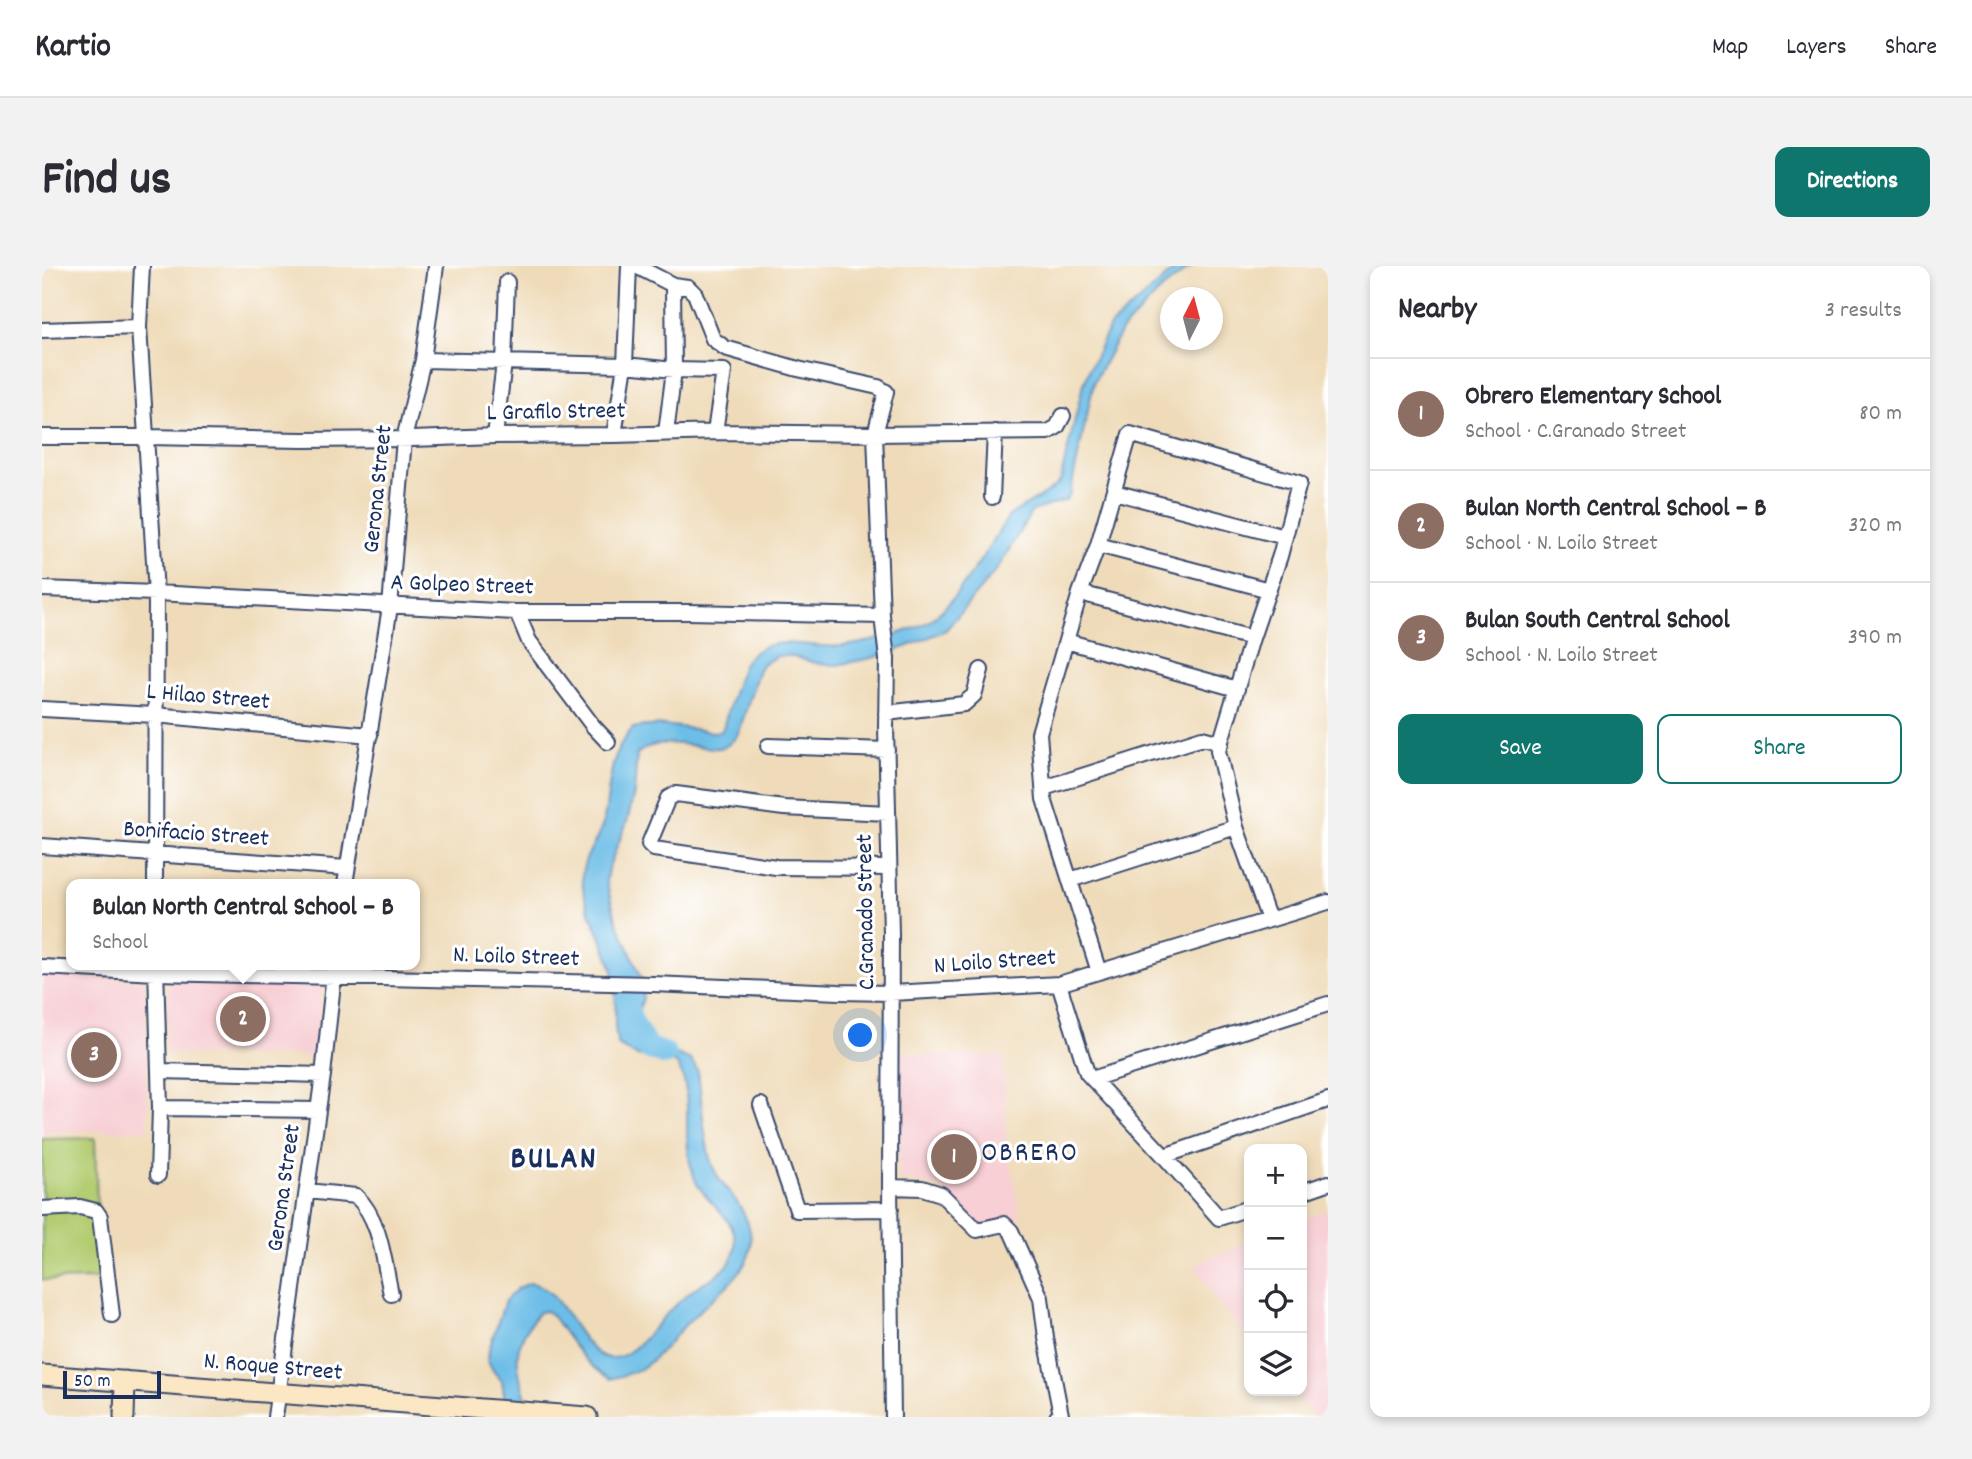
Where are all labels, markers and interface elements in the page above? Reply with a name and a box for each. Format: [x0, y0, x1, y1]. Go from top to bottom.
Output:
text: Kartio [35, 25, 111, 72]
text: Map [1712, 31, 1748, 65]
text: Layers [1786, 31, 1847, 65]
text: Share [1885, 31, 1937, 65]
text: Find us [42, 147, 171, 217]
button: Directions [1775, 147, 1930, 217]
north arrow [1160, 287, 1223, 350]
text: Nearby [1398, 290, 1476, 333]
text: 3 results [1825, 295, 1902, 328]
text: Obrero Elementary School [1465, 379, 1721, 416]
street label: L Grafilo Street [486, 395, 626, 431]
text: 1 [1418, 398, 1424, 431]
text: 80 m [1859, 398, 1902, 431]
text: School · C.Granado Street [1465, 416, 1686, 449]
street label: Gerona Street [355, 423, 403, 555]
text: Bulan North Central School – B [1465, 491, 1767, 528]
text: 2 [1416, 510, 1426, 543]
text: 320 m [1848, 510, 1902, 543]
text: School · N. Loilo Street [1465, 528, 1658, 561]
street label: A Golpeo Street [390, 567, 534, 605]
text: Bulan South Central School [1465, 603, 1730, 640]
text: 3 [1416, 622, 1426, 655]
text: 390 m [1848, 622, 1902, 655]
text: School · N. Loilo Street [1465, 640, 1658, 673]
street label: L Hilao Street [145, 676, 271, 720]
button: Save [1398, 714, 1643, 784]
button: Share [1657, 714, 1902, 784]
street label: Bonifacio Street [122, 813, 270, 857]
street label: C.Granado Street [849, 833, 885, 990]
popup [66, 879, 420, 970]
text: Bulan North Central School – B [92, 890, 394, 927]
text: School [92, 927, 148, 960]
street label: N. Loilo Street [452, 939, 580, 977]
street label: N Loilo Street [933, 942, 1057, 984]
pin: 2 [220, 993, 266, 1045]
your location [843, 1018, 877, 1052]
pin: 3 [71, 1029, 117, 1081]
street label: Gerona Street [259, 1122, 311, 1254]
pin: 1 [931, 1131, 977, 1183]
district label: OBRERO [981, 1135, 1079, 1175]
district label: BULAN [511, 1138, 597, 1184]
map controls [1244, 1144, 1307, 1396]
button: + [1244, 1144, 1307, 1207]
button: − [1244, 1207, 1307, 1270]
button: locate [1244, 1270, 1307, 1333]
button: layers [1244, 1333, 1307, 1396]
street label: N. Roque Street [202, 1345, 344, 1391]
scale bar [63, 1368, 161, 1400]
text: 50 m [74, 1369, 111, 1396]

